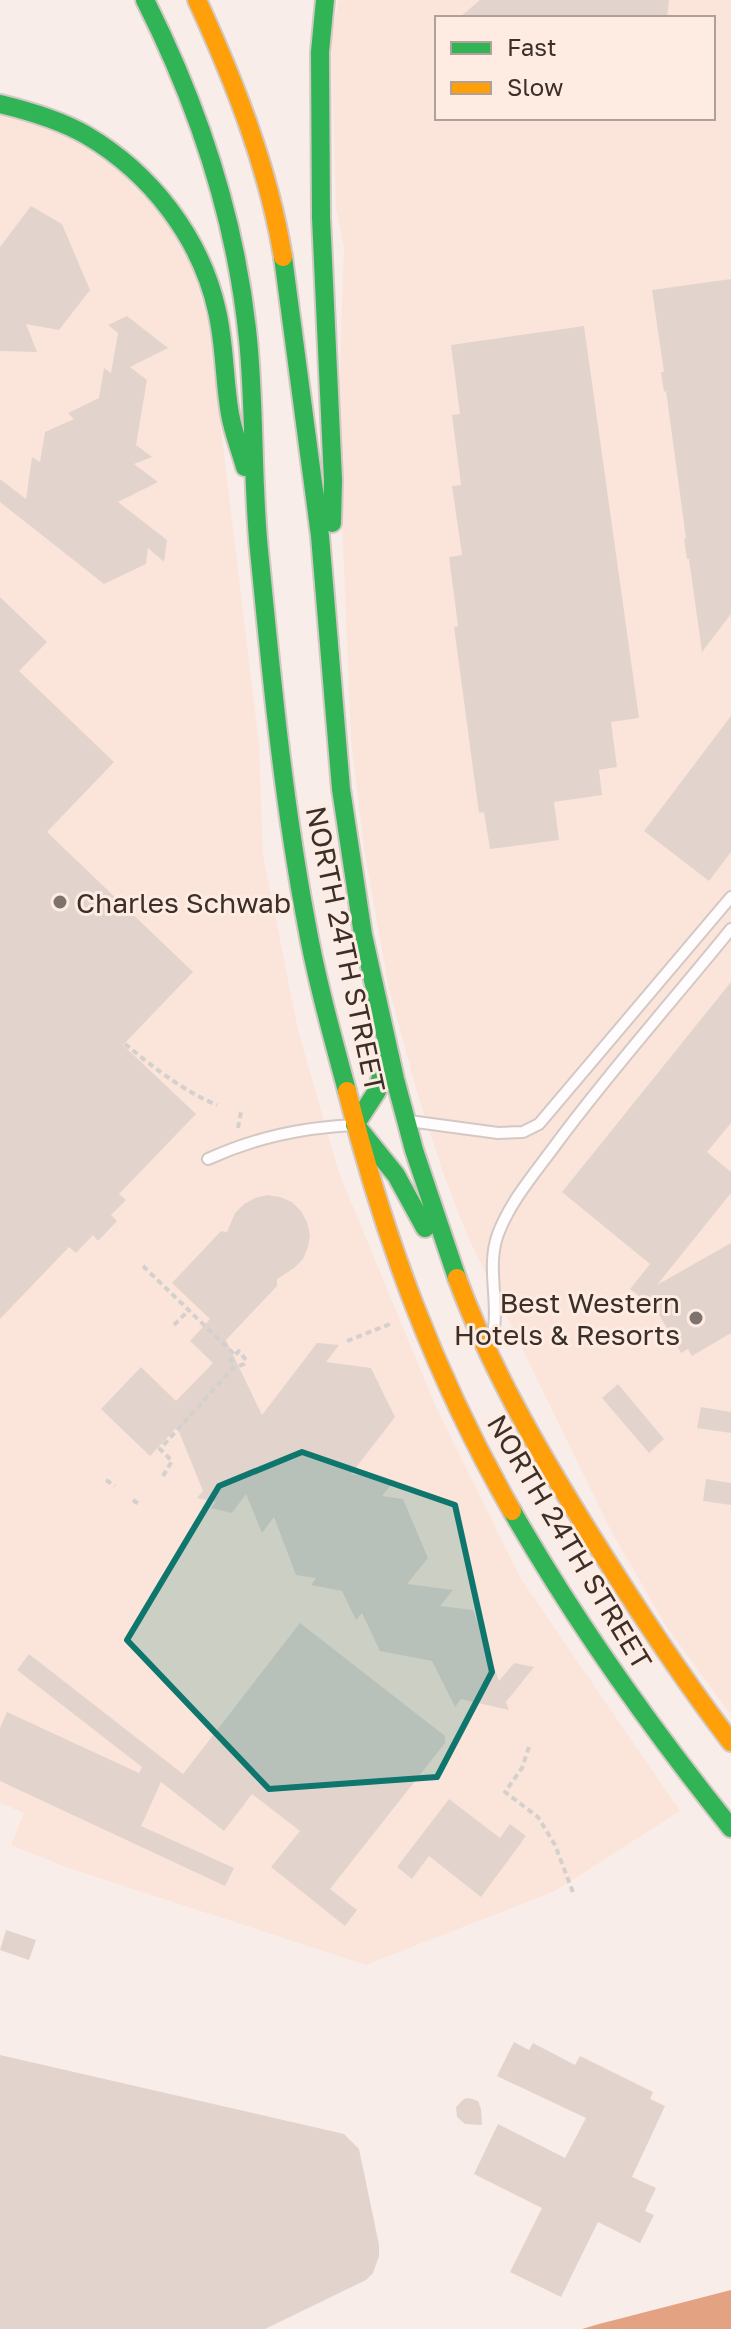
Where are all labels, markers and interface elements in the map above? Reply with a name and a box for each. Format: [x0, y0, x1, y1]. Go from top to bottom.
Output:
legend [435, 16, 715, 120]
text: Fast [507, 32, 557, 61]
text: Slow [507, 72, 563, 101]
street label: NORTH 24TH STREET [300, 803, 392, 1095]
place label: Charles Schwab [76, 886, 291, 919]
marker: Charles Schwab [51, 893, 69, 911]
place label: Best Western Hotels & Resorts [454, 1286, 680, 1351]
marker: Best Western Hotels & Resorts [687, 1309, 705, 1327]
street label: NORTH 24TH STREET [481, 1409, 659, 1675]

